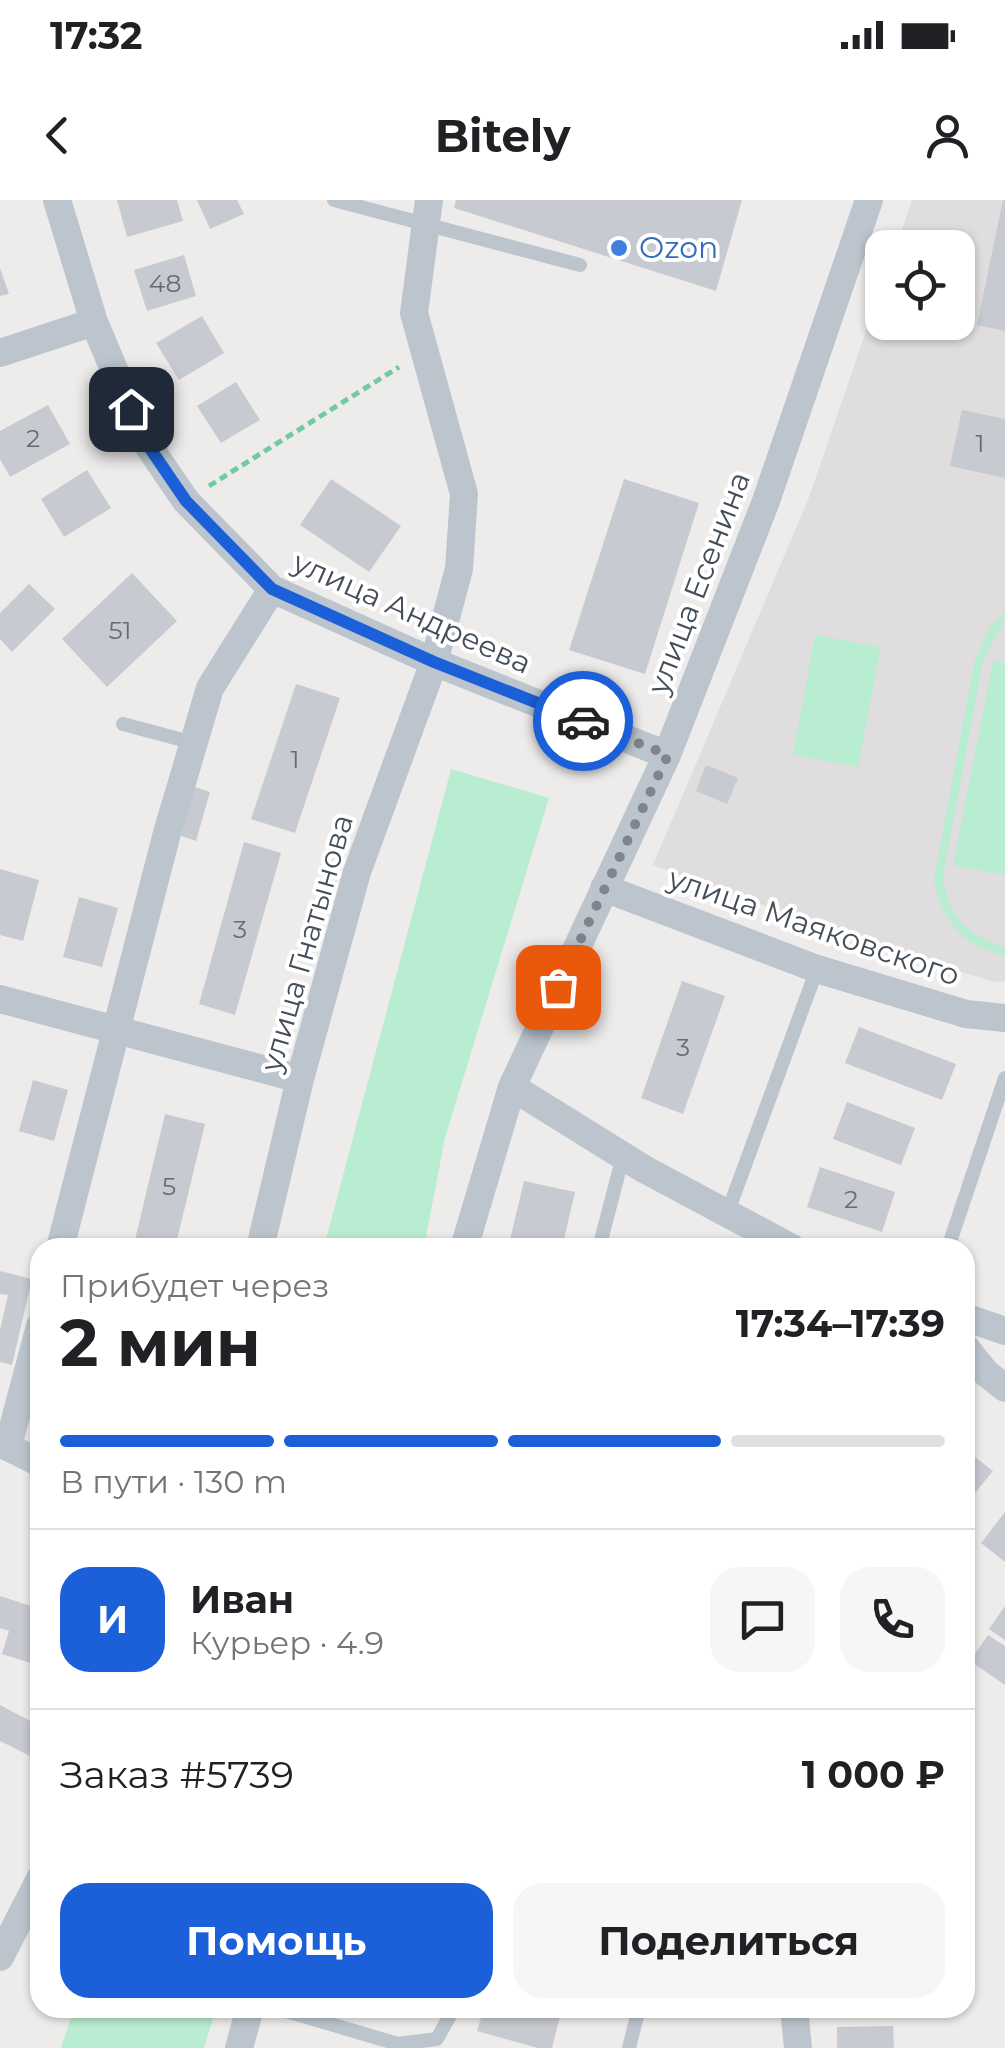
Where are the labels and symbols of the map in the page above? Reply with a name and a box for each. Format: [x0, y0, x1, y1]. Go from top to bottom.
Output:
place label: Ozon [639, 229, 718, 266]
marker: Ozon [608, 237, 630, 259]
house number: 48 [149, 268, 181, 298]
pin [89, 367, 174, 452]
house number: 2 [26, 423, 40, 453]
house number: 1 [975, 428, 985, 458]
street label: улица Есенина [639, 467, 758, 700]
street label: улица Андреева [286, 543, 537, 682]
house number: 51 [108, 615, 132, 645]
courier [533, 671, 633, 771]
house number: 1 [290, 744, 300, 774]
street label: улица Гнатынова [252, 810, 361, 1077]
street label: улица Маяковского [663, 859, 965, 994]
house number: 3 [233, 914, 247, 944]
pin [516, 945, 601, 1030]
house number: 3 [676, 1032, 690, 1062]
house number: 5 [162, 1171, 176, 1201]
house number: 2 [844, 1184, 858, 1214]

